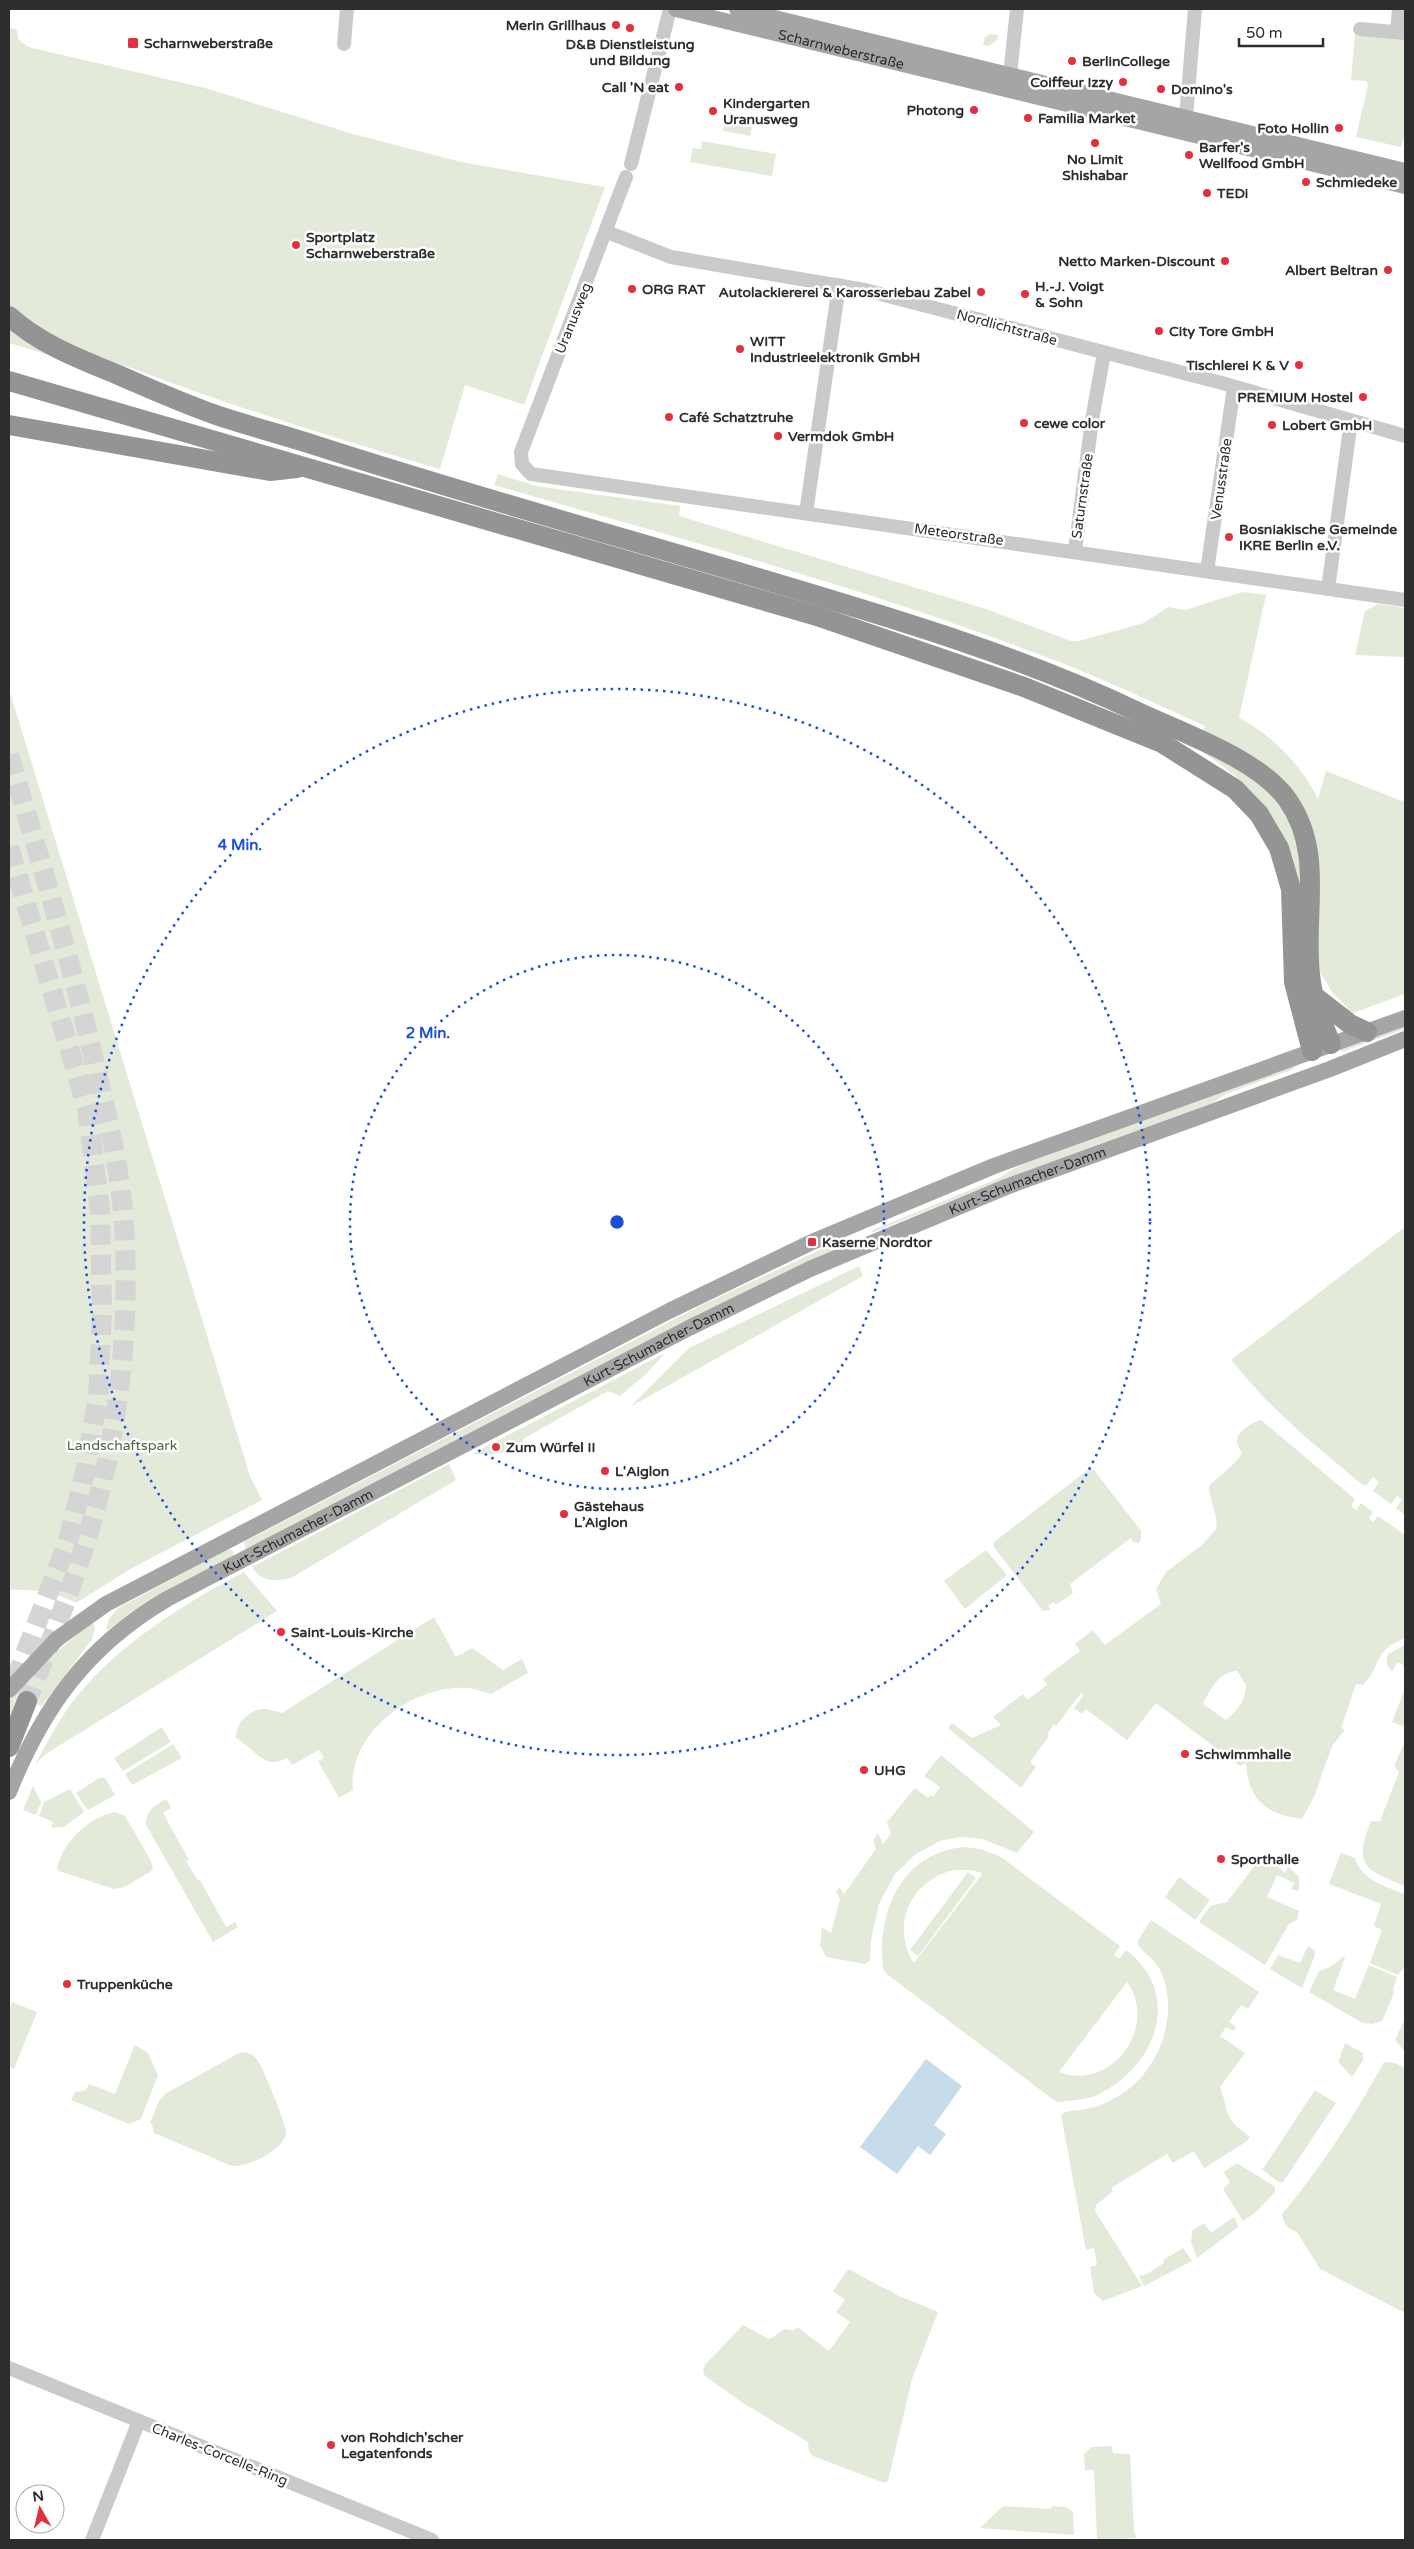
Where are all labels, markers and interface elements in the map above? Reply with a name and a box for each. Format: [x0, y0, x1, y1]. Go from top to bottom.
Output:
scale bar [1239, 15, 1323, 47]
place label: Merin Grillhaus [506, 17, 606, 34]
marker: Merin Grillhaus [610, 19, 622, 31]
marker: D&B Dienstleistung und Bildung [624, 22, 636, 34]
text: 50 m [1246, 24, 1283, 42]
street label: Scharnweberstraße [776, 26, 906, 73]
place label: Scharnweberstraße [144, 35, 273, 52]
marker: Scharnweberstraße [126, 36, 140, 50]
place label: D&B Dienstleistung und Bildung [565, 36, 695, 69]
place label: BerlinCollege [1082, 53, 1170, 70]
marker: BerlinCollege [1066, 55, 1078, 67]
place label: Coiffeur Izzy [1030, 74, 1113, 91]
marker: Coiffeur Izzy [1117, 76, 1129, 88]
place label: Call 'N eat [602, 79, 670, 96]
marker: Call 'N eat [673, 81, 685, 93]
place label: Domino's [1171, 81, 1233, 98]
marker: Domino's [1155, 83, 1167, 95]
place label: Kindergarten Uranusweg [723, 95, 810, 128]
place label: Photong [907, 102, 964, 119]
marker: Photong [968, 104, 980, 116]
marker: Kindergarten Uranusweg [707, 105, 719, 117]
place label: Familia Market [1038, 110, 1136, 127]
marker: Familia Market [1022, 112, 1034, 124]
place label: Foto Hollin [1257, 120, 1329, 137]
marker: Foto Hollin [1333, 122, 1345, 134]
marker: No Limit Shishabar [1089, 137, 1101, 149]
place label: Barfer's Wellfood GmbH [1199, 139, 1305, 172]
marker: Barfer's Wellfood GmbH [1183, 149, 1195, 161]
place label: No Limit Shishabar [1062, 151, 1128, 184]
place label: Schmiedeke [1316, 174, 1397, 191]
marker: Schmiedeke [1300, 176, 1312, 188]
place label: TEDi [1216, 185, 1248, 202]
marker: TEDi [1201, 187, 1213, 199]
place label: Sportplatz Scharnweberstraße [306, 229, 435, 262]
marker: Sportplatz Scharnweberstraße [290, 239, 302, 251]
place label: Netto Marken-Discount [1058, 253, 1216, 270]
marker: Netto Marken-Discount [1219, 255, 1231, 267]
place label: Albert Beltran [1285, 262, 1378, 279]
marker: Albert Beltran [1382, 264, 1394, 276]
place label: H.-J. Voigt & Sohn [1035, 278, 1105, 311]
street label: Uranusweg [552, 280, 595, 356]
place label: ORG RAT [642, 281, 706, 298]
marker: ORG RAT [626, 283, 638, 295]
place label: Autolackiererei & Karosseriebau Zabel [719, 284, 971, 301]
marker: Autolackiererei & Karosseriebau Zabel [975, 286, 987, 298]
marker: H.-J. Voigt & Sohn [1019, 288, 1031, 300]
street label: Nordlichtstraße [955, 306, 1059, 349]
place label: City Tore GmbH [1169, 323, 1274, 340]
marker: City Tore GmbH [1153, 325, 1165, 337]
place label: WITT Industrieelektronik GmbH [750, 333, 920, 366]
marker: WITT Industrieelektronik GmbH [734, 343, 746, 355]
place label: Tischlerei K & V [1185, 357, 1289, 374]
marker: Tischlerei K & V [1293, 359, 1305, 371]
place label: PREMIUM Hostel [1237, 389, 1353, 406]
marker: PREMIUM Hostel [1357, 391, 1369, 403]
place label: Café Schatztruhe [679, 409, 793, 426]
marker: Café Schatztruhe [663, 411, 675, 423]
place label: cewe color [1034, 415, 1106, 432]
marker: cewe color [1018, 417, 1030, 429]
place label: Lobert GmbH [1282, 417, 1372, 434]
marker: Lobert GmbH [1266, 419, 1278, 431]
place label: Vermdok GmbH [788, 428, 894, 445]
marker: Vermdok GmbH [772, 430, 784, 442]
street label: Venusstraße [1207, 437, 1236, 521]
street label: Saturnstraße [1068, 452, 1097, 540]
street label: Meteorstraße [913, 520, 1005, 549]
place label: Bosniakische Gemeinde IKRE Berlin e.V. [1239, 521, 1397, 554]
marker: Bosniakische Gemeinde IKRE Berlin e.V. [1223, 531, 1235, 543]
text: 4 Min. [218, 836, 262, 854]
text: 2 Min. [406, 1024, 450, 1042]
street label: Kurt-Schumacher-Damm [946, 1143, 1108, 1219]
centre of rings [608, 1213, 626, 1231]
place label: Kaserne Nordtor [822, 1234, 933, 1251]
marker: Kaserne Nordtor [806, 1236, 818, 1248]
street label: Kurt-Schumacher-Damm [580, 1299, 737, 1390]
park label: Landschaftspark [67, 1437, 178, 1454]
place label: Zum Würfel II [506, 1439, 595, 1456]
marker: Zum Würfel II [490, 1441, 502, 1453]
place label: L'Aiglon [615, 1463, 669, 1480]
marker: L'Aiglon [599, 1465, 611, 1477]
street label: Kurt-Schumacher-Damm [220, 1485, 376, 1578]
place label: Gästehaus L’Aiglon [574, 1498, 644, 1531]
marker: Gästehaus L’Aiglon [558, 1508, 570, 1520]
place label: Saint-Louis-Kirche [291, 1624, 413, 1641]
marker: Saint-Louis-Kirche [275, 1626, 287, 1638]
place label: Schwimmhalle [1195, 1746, 1291, 1763]
marker: Schwimmhalle [1179, 1748, 1191, 1760]
place label: UHG [874, 1762, 906, 1779]
marker: UHG [858, 1764, 870, 1776]
place label: Sporthalle [1231, 1851, 1299, 1868]
marker: Sporthalle [1215, 1853, 1227, 1865]
place label: Truppenküche [76, 1976, 173, 1993]
marker: Truppenküche [61, 1978, 73, 1990]
street label: Charles-Corcelle-Ring [149, 2419, 290, 2490]
place label: von Rohdich'scher Legatenfonds [341, 2429, 464, 2462]
marker: von Rohdich'scher Legatenfonds [325, 2439, 337, 2451]
north arrow [15, 2484, 65, 2534]
text: N [32, 2487, 45, 2506]

